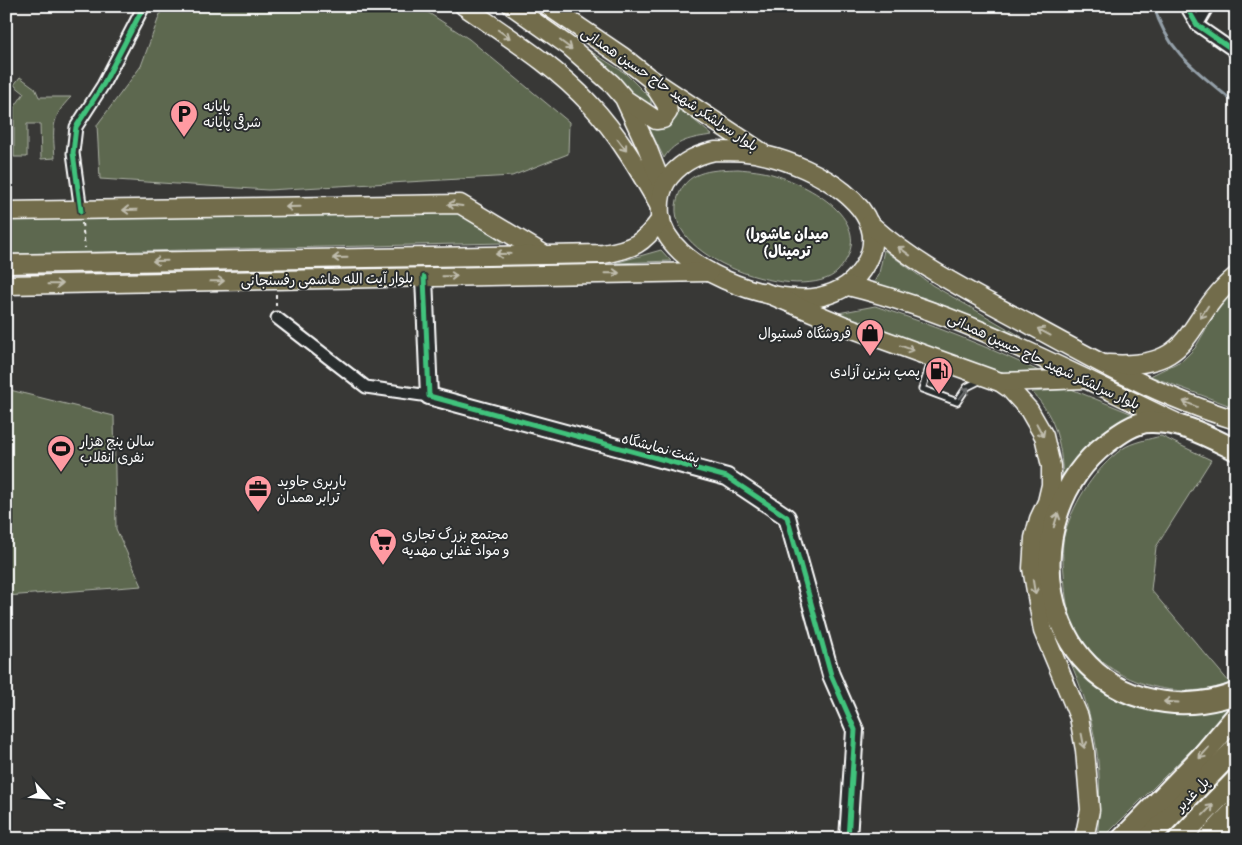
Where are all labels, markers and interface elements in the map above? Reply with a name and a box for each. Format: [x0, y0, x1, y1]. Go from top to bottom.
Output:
street label: بلوار سرلشکر شهید حاج حسین همدانی [578, 24, 761, 156]
one-way arrow [497, 29, 511, 39]
one-way arrow [559, 39, 572, 50]
place label: پایانه شرقی پایانه [203, 98, 261, 132]
parking icon: پایانه شرقی پایانه [169, 99, 199, 138]
one-way arrow [616, 138, 627, 151]
one-way arrow [447, 200, 463, 209]
one-way arrow [285, 202, 302, 212]
one-way arrow [123, 205, 139, 215]
district label: (میدان عاشورا (ترمینال [745, 225, 829, 261]
one-way arrow [897, 246, 911, 257]
one-way arrow [495, 250, 511, 259]
one-way arrow [332, 253, 348, 263]
one-way arrow [152, 257, 168, 266]
one-way arrow [604, 268, 620, 277]
street label: بلوار آیت الله هاشمی رفسنجانی [241, 269, 413, 290]
one-way arrow [442, 271, 458, 281]
one-way arrow [209, 276, 225, 286]
one-way arrow [46, 279, 63, 289]
one-way arrow [1199, 305, 1209, 319]
street label: بلوار سرلشکر شهید حاج حسین همدانی [945, 309, 1142, 414]
shop icon: فروشگاه فستیوال [855, 318, 885, 357]
place label: فروشگاه فستیوال [758, 325, 851, 342]
one-way arrow [1037, 327, 1052, 337]
one-way arrow [899, 344, 915, 353]
fuel station icon: پمپ بنزین آزادی [924, 356, 954, 395]
place label: پمپ بنزین آزادی [830, 363, 920, 381]
one-way arrow [959, 386, 970, 399]
one-way arrow [1183, 399, 1198, 408]
one-way arrow [1036, 422, 1046, 436]
street label: پشت نمایشگاه [620, 430, 702, 468]
place label: سالن پنج هزار نفری انقلاب [79, 433, 154, 466]
sports icon: سالن پنج هزار نفری انقلاب [46, 434, 76, 473]
place label: باربری جاوید ترابر همدان [277, 473, 347, 506]
office icon: باربری جاوید ترابر همدان [243, 474, 273, 513]
one-way arrow [1052, 512, 1062, 528]
place label: مجتمع بزرگ تجاری و مواد غذایی مهدیه [402, 526, 510, 559]
supermarket icon: مجتمع بزرگ تجاری و مواد غذایی مهدیه [368, 527, 398, 566]
one-way arrow [1030, 579, 1040, 595]
one-way arrow [1163, 698, 1179, 707]
one-way arrow [1079, 732, 1089, 748]
one-way arrow [1198, 746, 1210, 759]
north arrow [22, 772, 72, 822]
street label: پل غدیر [1171, 773, 1214, 817]
text: N [50, 795, 69, 811]
one-way arrow [1201, 804, 1213, 816]

